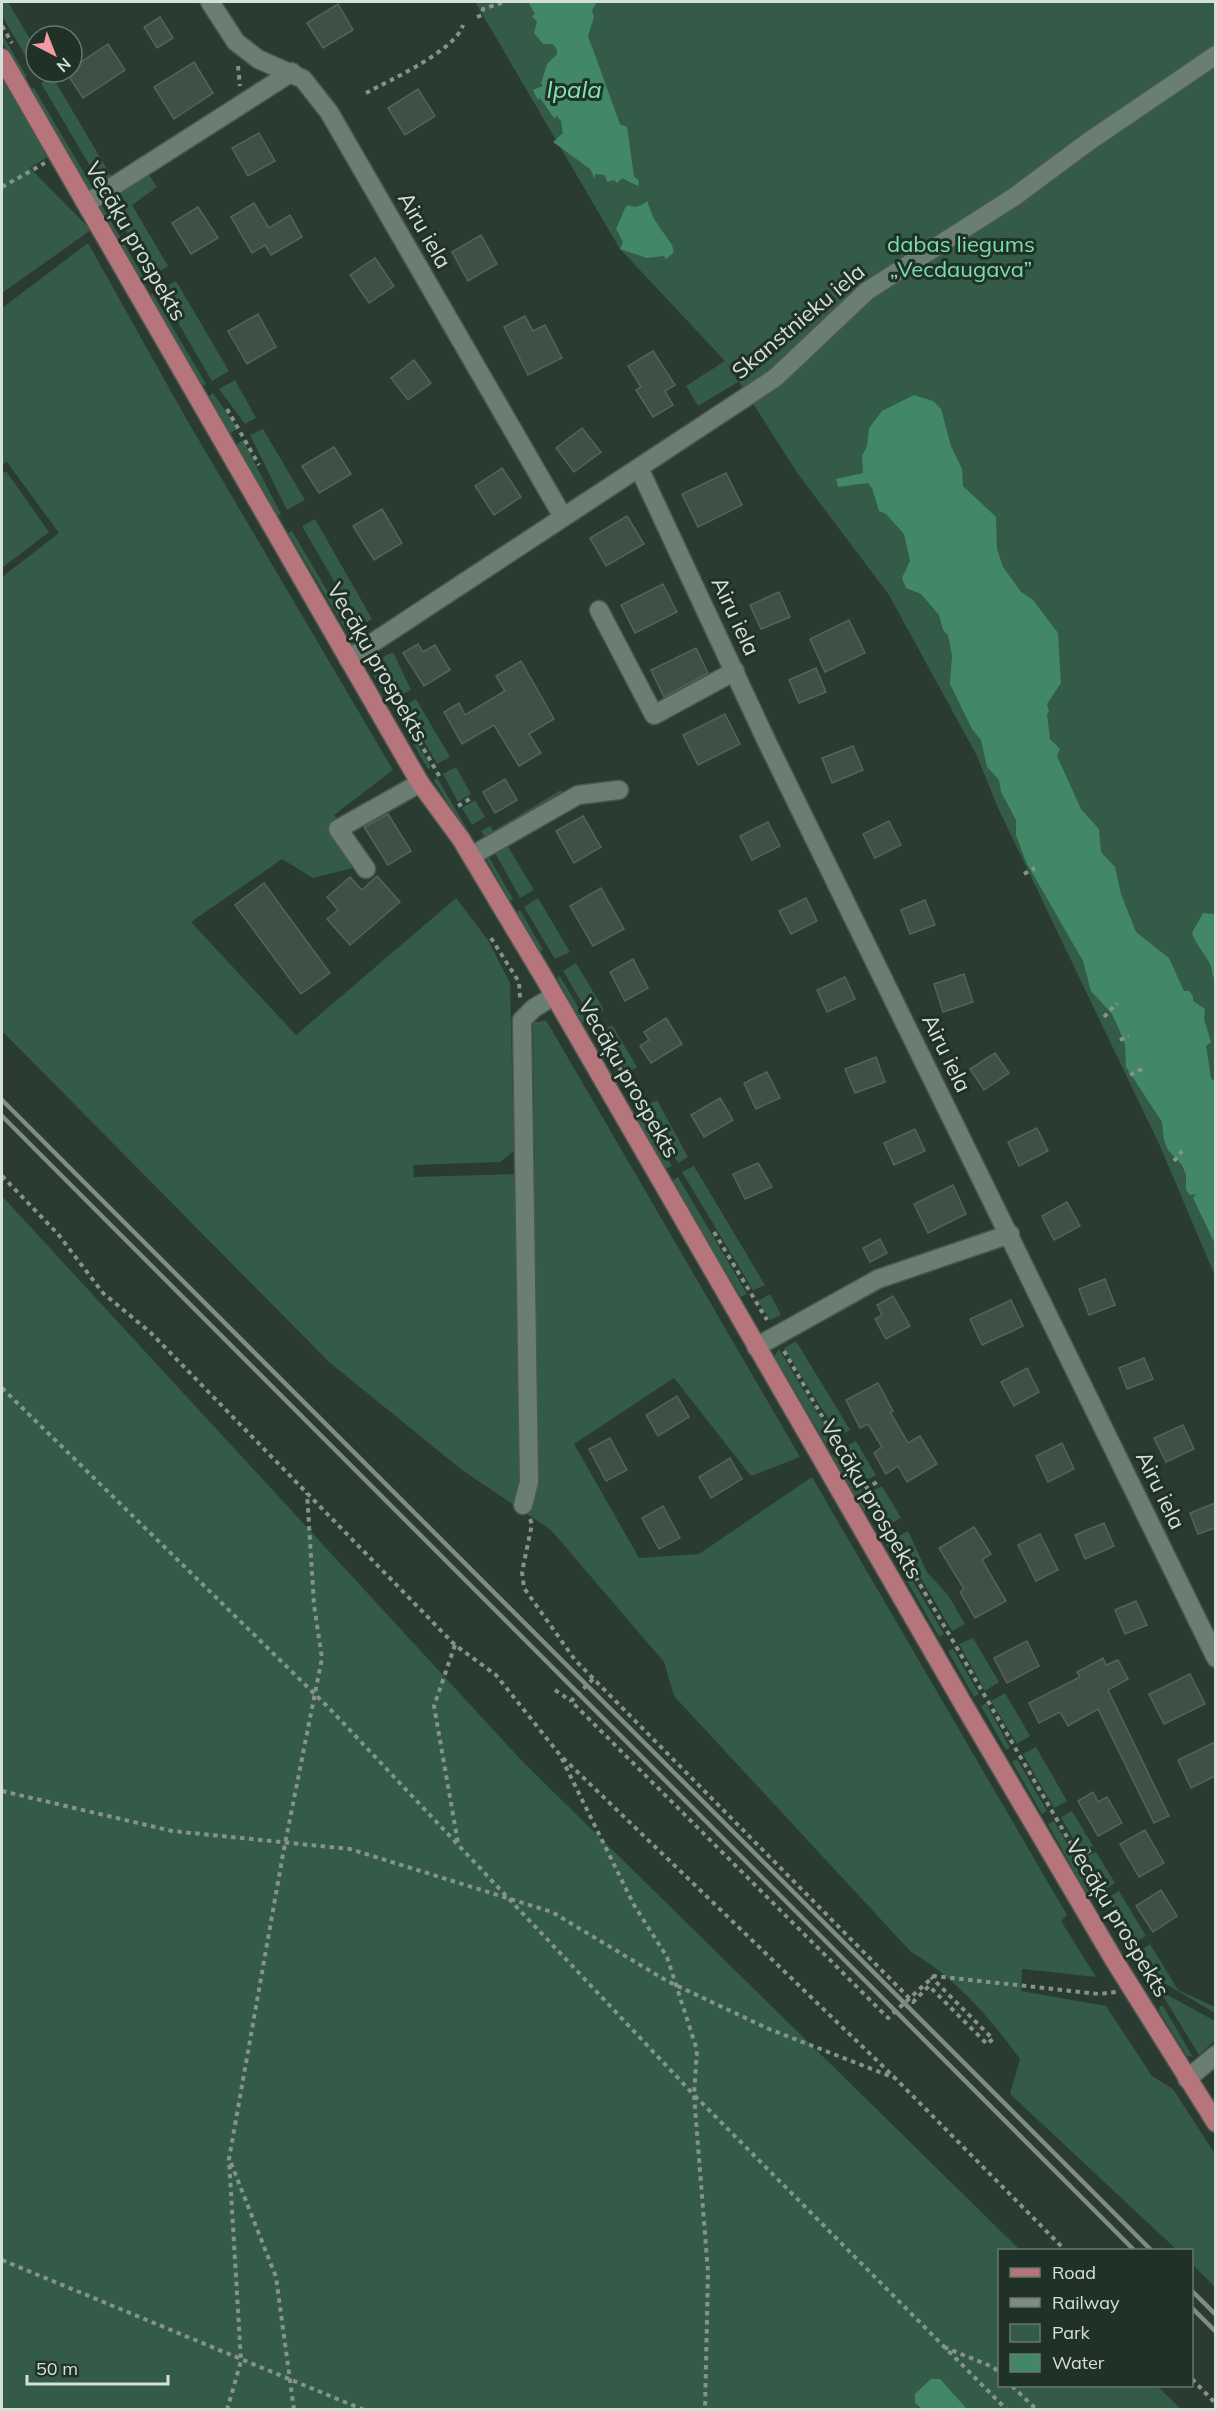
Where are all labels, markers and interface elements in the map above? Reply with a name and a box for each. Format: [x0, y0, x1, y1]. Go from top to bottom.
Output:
north arrow [24, 24, 84, 84]
text: N [53, 54, 75, 77]
water label: Ipala [546, 74, 602, 104]
street label: Vecāķu prospekts [78, 156, 193, 326]
street label: Airu iela [392, 187, 458, 273]
park label: dabas liegums „Vecdaugava” [887, 230, 1035, 283]
street label: Skanstnieku iela [726, 257, 870, 385]
street label: Airu iela [706, 572, 766, 660]
street label: Vecāķu prospekts [320, 577, 435, 747]
street label: Vecāķu prospekts [571, 993, 686, 1163]
street label: Airu iela [916, 1009, 978, 1097]
street label: Vecāķu prospekts [814, 1414, 929, 1584]
street label: Airu iela [1130, 1446, 1192, 1534]
street label: Vecāķu prospekts [1059, 1834, 1176, 2003]
legend [998, 2249, 1193, 2387]
text: Road [1052, 2261, 1096, 2284]
text: Railway [1052, 2291, 1120, 2314]
text: Park [1052, 2321, 1091, 2344]
scale bar [27, 2348, 168, 2386]
text: Water [1052, 2351, 1105, 2374]
text: 50 m [36, 2357, 78, 2380]

